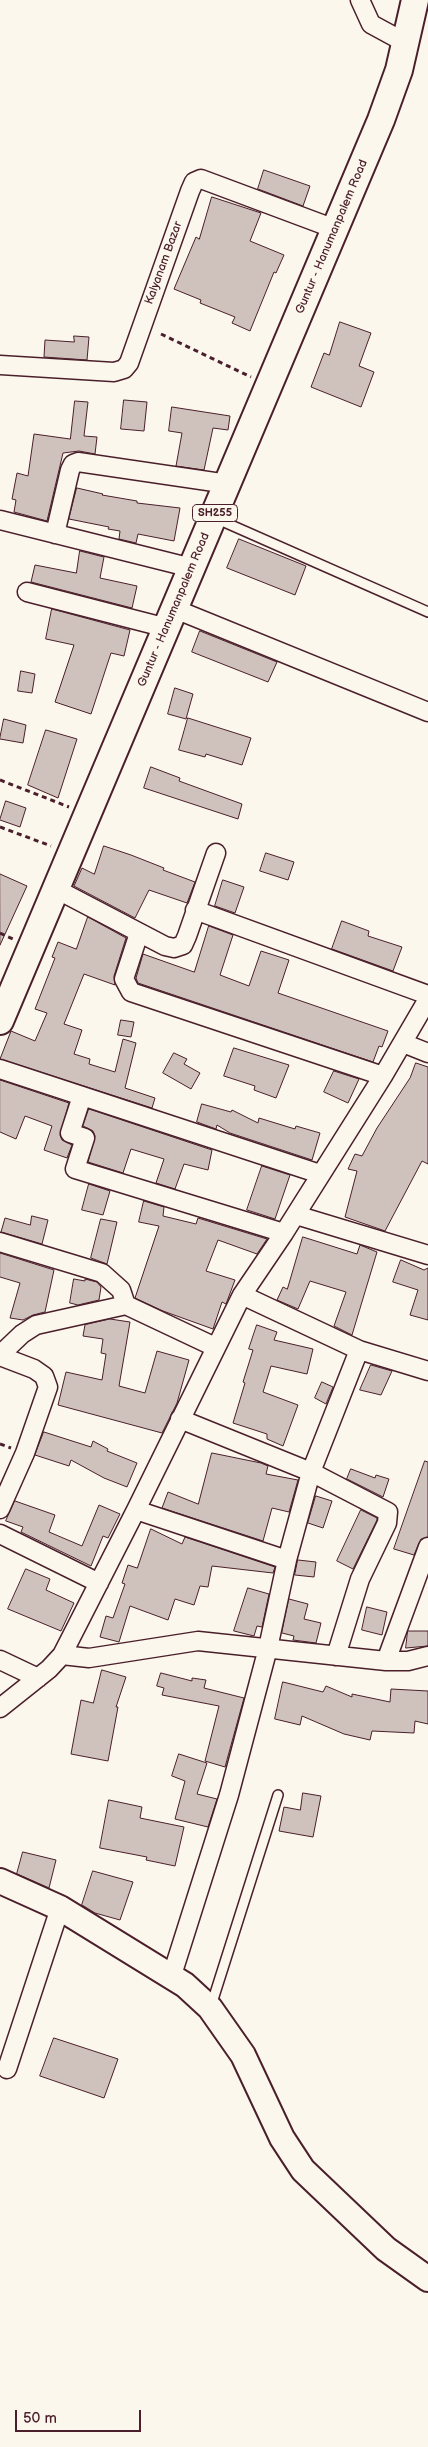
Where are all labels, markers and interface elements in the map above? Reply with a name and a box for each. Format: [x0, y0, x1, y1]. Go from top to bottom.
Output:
street label: Guntur - Hanumanpalem Road [293, 158, 371, 316]
street label: Kalyanam Bazar [142, 219, 186, 307]
road number: SH255 [192, 504, 238, 522]
street label: Guntur - Hanumanpalem Road [135, 531, 213, 689]
scale bar [18, 2400, 144, 2432]
text: 50 m [23, 2409, 57, 2428]

